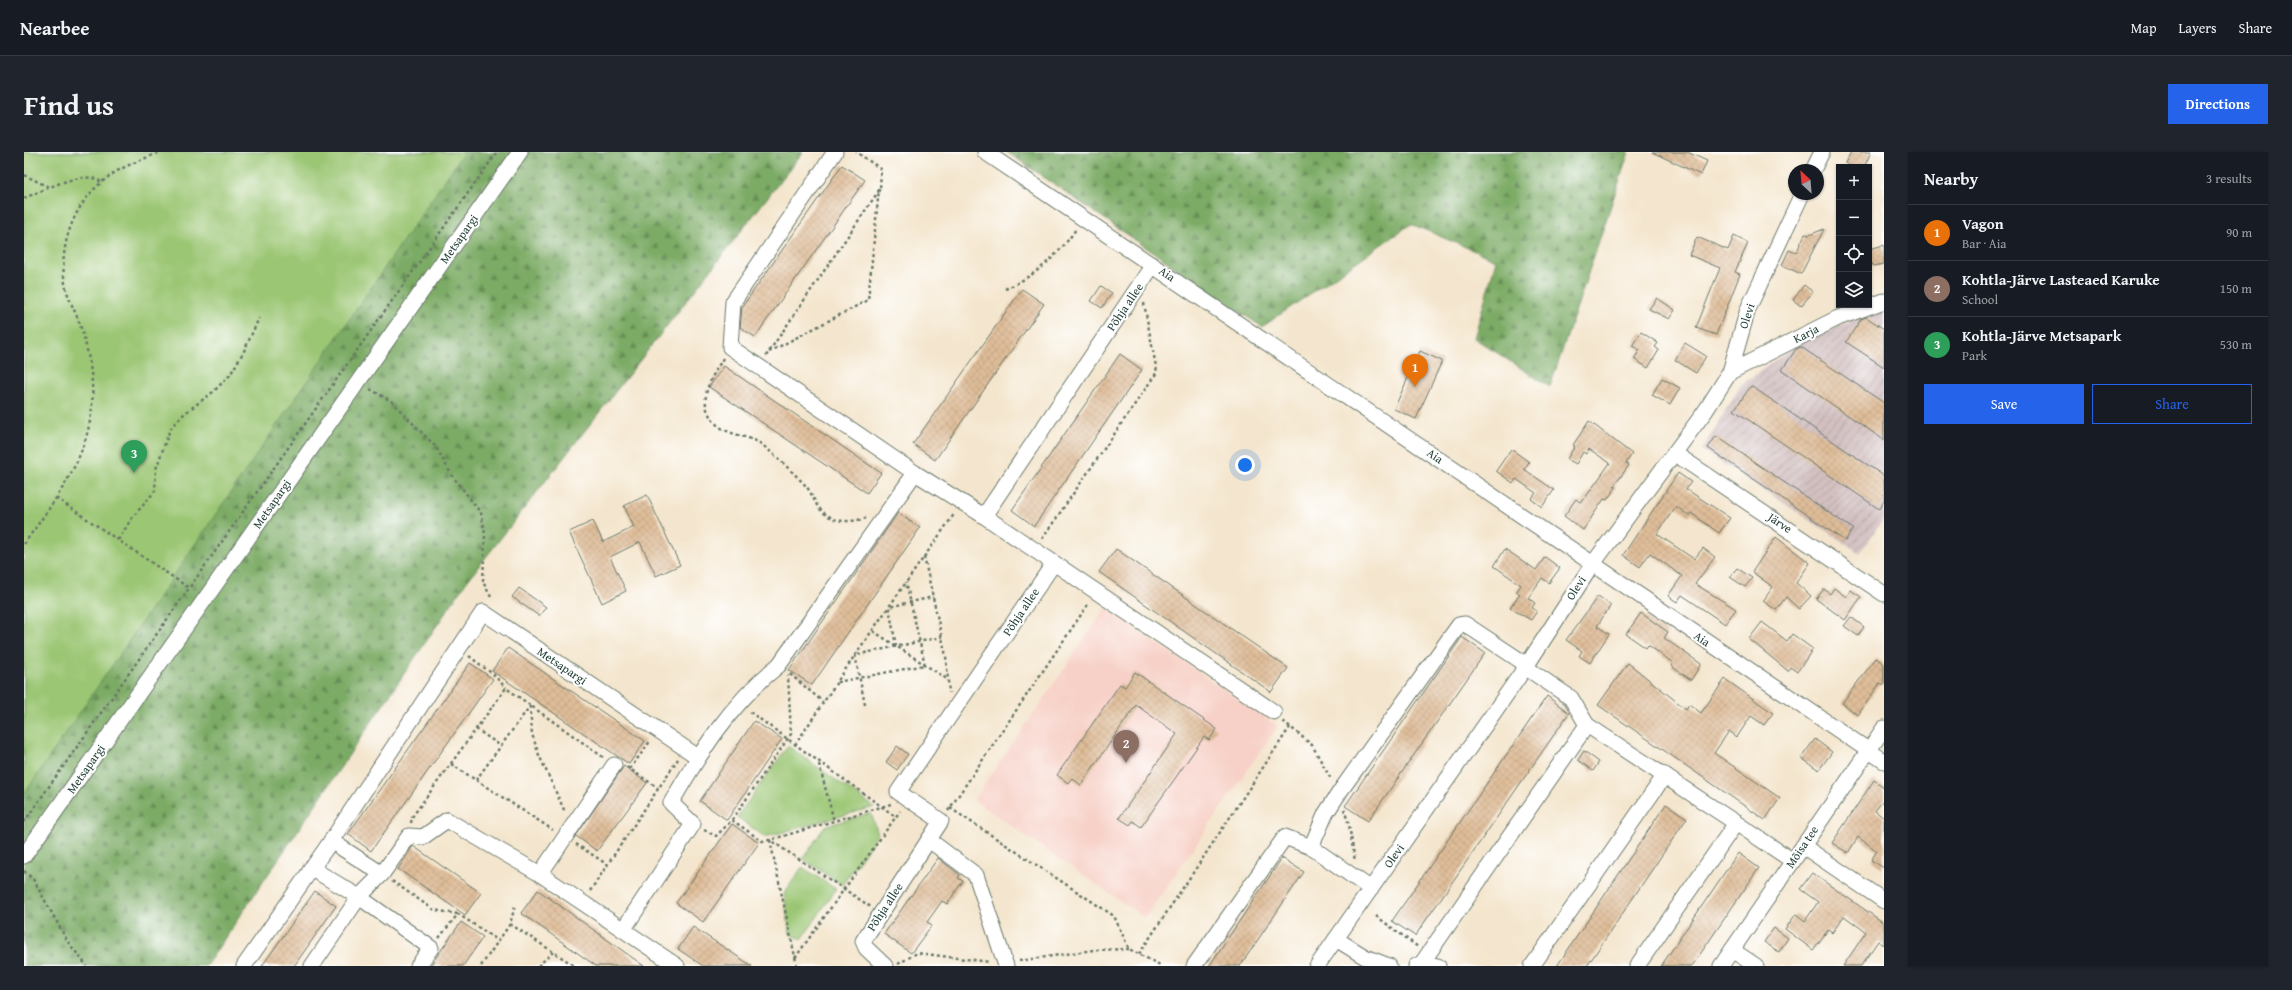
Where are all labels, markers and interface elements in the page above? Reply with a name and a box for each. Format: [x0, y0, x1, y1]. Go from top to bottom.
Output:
text: Nearbee [20, 14, 90, 42]
text: Map [2131, 18, 2157, 38]
text: Layers [2179, 18, 2217, 38]
text: Share [2239, 18, 2272, 38]
text: Find us [24, 84, 114, 125]
button: Directions [2168, 84, 2268, 124]
north arrow [1788, 164, 1824, 200]
map controls [1836, 164, 1872, 308]
button: + [1836, 164, 1872, 200]
text: Nearby [1924, 166, 1978, 191]
text: 3 results [2206, 169, 2252, 188]
button: − [1836, 200, 1872, 236]
street label: Metsapargi [435, 210, 482, 267]
text: Vagon [1962, 213, 2004, 234]
text: 1 [1934, 223, 1940, 242]
text: 90 m [2226, 223, 2252, 242]
text: Bar · Aia [1962, 234, 2006, 253]
button: locate [1836, 236, 1872, 272]
street label: Aia [1156, 262, 1179, 285]
text: Kohtla-Järve Lasteaed Karuke [1962, 269, 2160, 290]
button: layers [1836, 272, 1872, 308]
street label: Põhja allee [1102, 279, 1147, 334]
text: 2 [1934, 279, 1940, 298]
text: 150 m [2220, 279, 2252, 298]
text: School [1962, 290, 1998, 309]
street label: Olevi [1734, 300, 1759, 331]
street label: Karja [1790, 320, 1822, 347]
text: Kohtla-Järve Metsapark [1962, 325, 2121, 346]
text: 3 [1934, 335, 1940, 354]
text: 530 m [2220, 335, 2252, 354]
text: Park [1962, 346, 1987, 365]
pin: 1 [1402, 354, 1428, 387]
button: Save [1924, 384, 2084, 424]
button: Share [2092, 384, 2252, 424]
pin: 3 [121, 440, 147, 473]
street label: Aia [1424, 444, 1447, 467]
your location [1235, 455, 1255, 475]
street label: Metsapargi [248, 475, 295, 532]
street label: Järve [1763, 507, 1796, 537]
street label: Olevi [1561, 572, 1590, 603]
street label: Põhja allee [998, 584, 1043, 639]
street label: Aia [1691, 627, 1714, 650]
street label: Metsapargi [534, 643, 591, 689]
pin: 2 [1113, 730, 1139, 763]
street label: Metsapargi [62, 740, 109, 797]
street label: Mõisa tee [1781, 822, 1822, 871]
street label: Olevi [1379, 840, 1408, 871]
street label: Põhja allee [863, 879, 907, 934]

